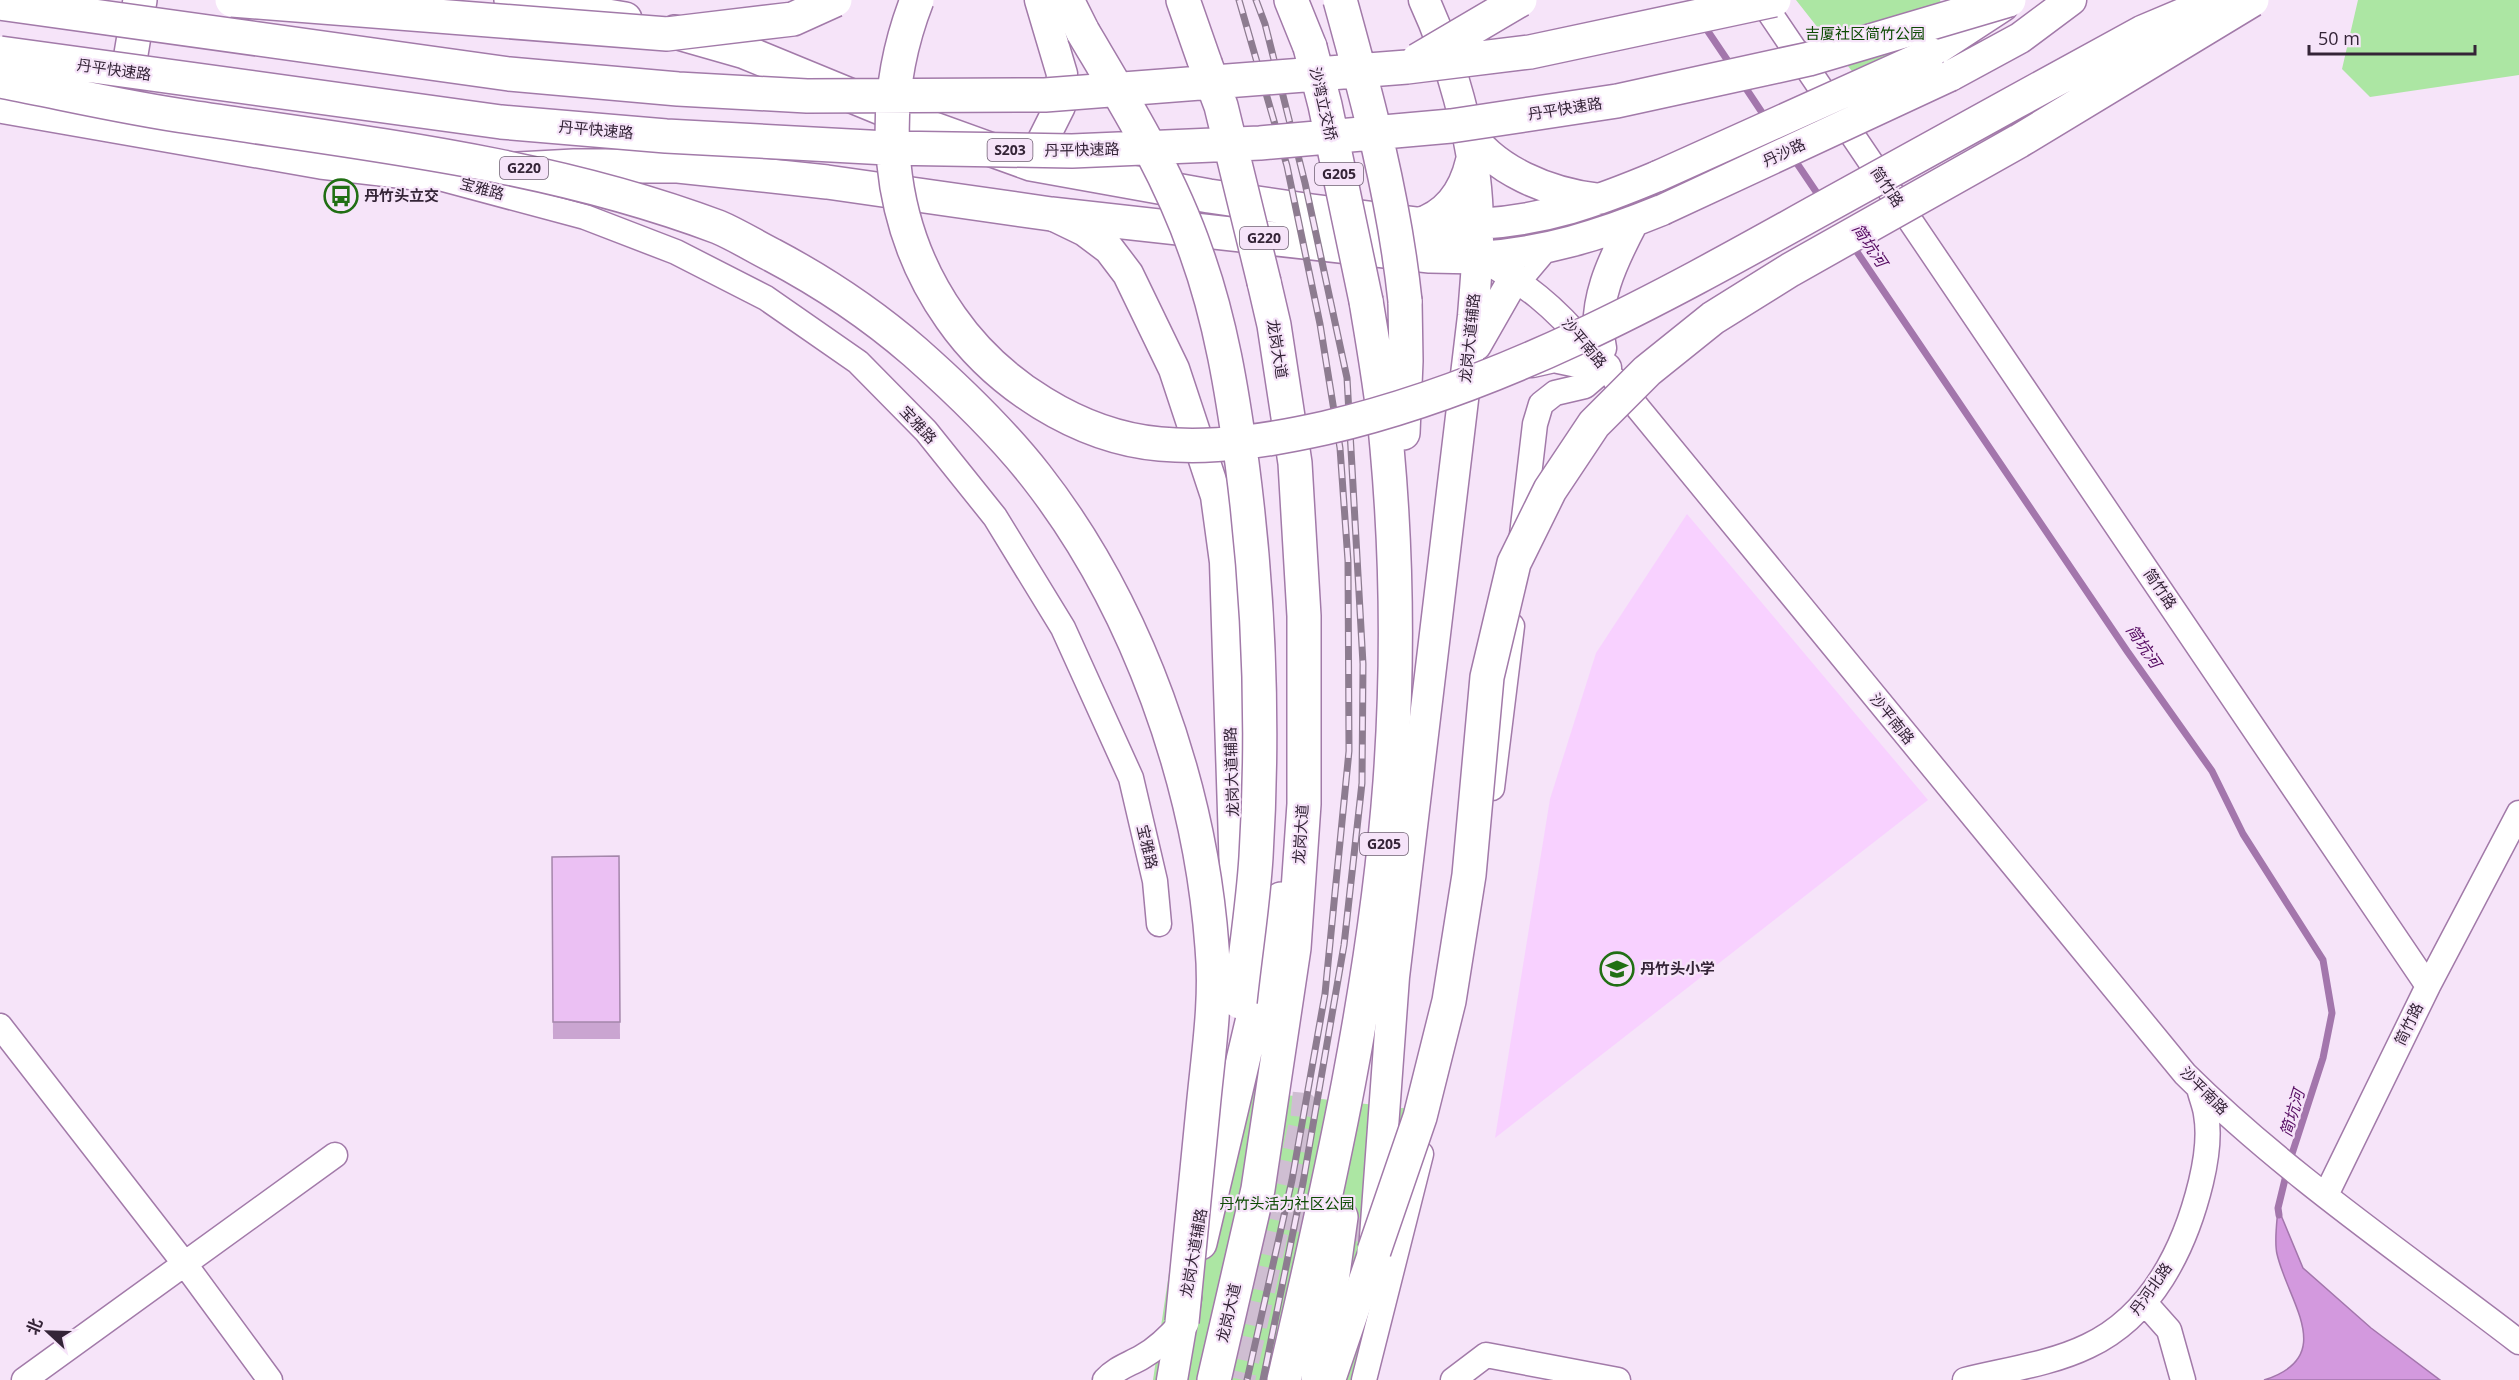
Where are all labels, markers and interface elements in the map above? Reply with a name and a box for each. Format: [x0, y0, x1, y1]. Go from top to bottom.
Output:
scale bar [2309, 18, 2476, 56]
park label: 吉厦社区简竹公园 [1805, 23, 1925, 43]
text: 50 m [2318, 26, 2360, 50]
street label: 丹平快速路 [76, 54, 153, 84]
street label: 沙湾立交桥 [1306, 65, 1342, 143]
street label: 丹平快速路 [1526, 92, 1603, 124]
street label: 丹平快速路 [558, 116, 634, 142]
street label: 丹沙路 [1759, 134, 1808, 171]
street label: 丹平快速路 [1044, 138, 1120, 160]
road number: S203 [988, 139, 1032, 161]
road number: G220 [500, 157, 548, 179]
street label: 简竹路 [1867, 162, 1909, 211]
road number: G205 [1315, 163, 1363, 185]
street label: 宝雅路 [458, 173, 507, 204]
bus stop icon: 丹竹头立交 [323, 178, 359, 214]
place label: 丹竹头立交 [364, 185, 439, 205]
water label: 简坑河 [1847, 219, 1894, 274]
road number: G220 [1240, 227, 1288, 249]
street label: 龙岗大道辅路 [1454, 292, 1484, 384]
street label: 沙平南路 [1558, 313, 1612, 372]
street label: 龙岗大道 [1263, 318, 1293, 380]
street label: 宝雅路 [896, 401, 941, 448]
street label: 简竹路 [2140, 564, 2182, 613]
water label: 简坑河 [2121, 620, 2168, 675]
street label: 沙平南路 [1866, 689, 1919, 748]
street label: 龙岗大道辅路 [1219, 727, 1243, 817]
street label: 龙岗大道 [1288, 803, 1312, 865]
street label: 宝雅路 [1133, 823, 1163, 871]
road number: G205 [1360, 833, 1408, 855]
school or university icon: 丹竹头小学 [1599, 951, 1635, 987]
place label: 丹竹头小学 [1640, 958, 1715, 978]
street label: 简竹路 [2389, 999, 2427, 1048]
street label: 沙平南路 [2176, 1062, 2233, 1119]
water label: 简坑河 [2274, 1084, 2310, 1139]
park label: 丹竹头活力社区公园 [1219, 1193, 1355, 1213]
street label: 龙岗大道辅路 [1175, 1207, 1211, 1299]
street label: 丹河北路 [2124, 1258, 2176, 1319]
street label: 龙岗大道 [1212, 1281, 1245, 1344]
north arrow [18, 1302, 78, 1362]
text: 北 [21, 1315, 47, 1338]

